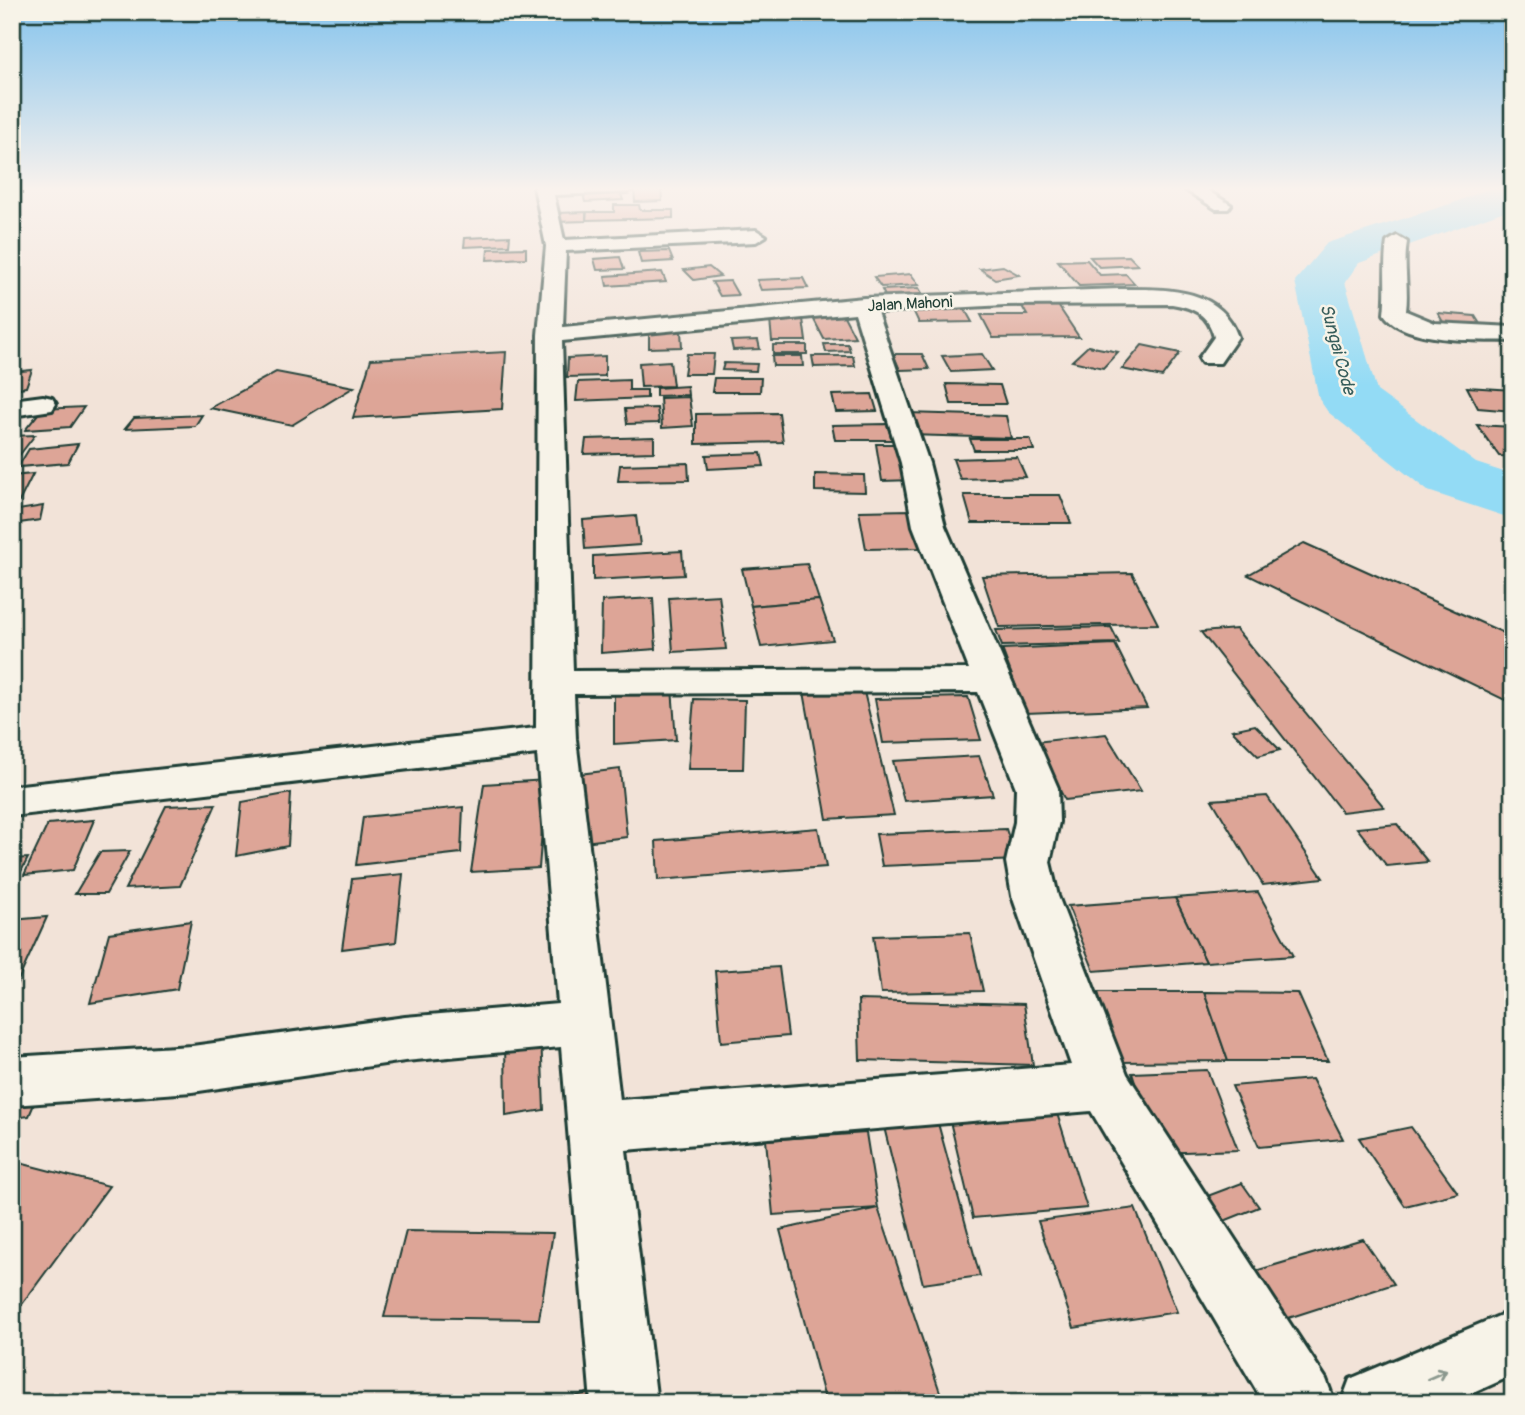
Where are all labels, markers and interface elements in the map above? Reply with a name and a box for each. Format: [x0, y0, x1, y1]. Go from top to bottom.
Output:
street label: Jalan Mahoni [867, 292, 953, 316]
water label: Sungai Code [1314, 301, 1361, 399]
one-way arrow [1425, 1368, 1447, 1381]

